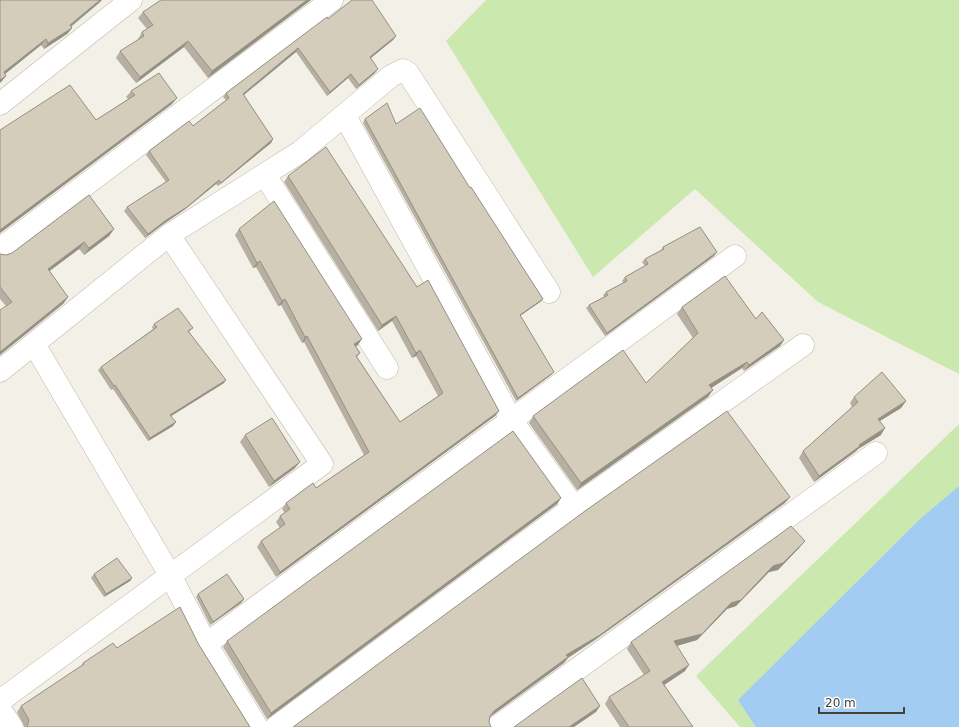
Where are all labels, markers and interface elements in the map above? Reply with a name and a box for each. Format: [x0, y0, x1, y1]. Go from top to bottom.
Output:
scale bar [819, 689, 904, 715]
text: 20 m [825, 696, 856, 710]

